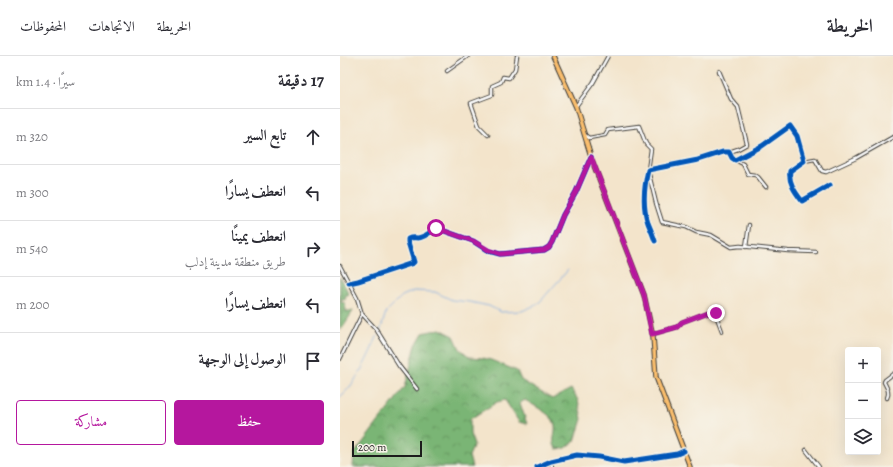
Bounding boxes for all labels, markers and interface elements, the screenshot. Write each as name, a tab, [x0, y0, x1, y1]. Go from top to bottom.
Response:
text: الخريطة	[827, 13, 873, 39]
text: المحفوظات	[20, 17, 66, 36]
text: الاتجاهات	[88, 17, 135, 36]
text: الخريطة	[157, 17, 191, 36]
text: 17 دقيقة	[278, 69, 324, 92]
text: سيرًا · 1.4 km	[16, 73, 75, 90]
text: تابع السير	[244, 125, 286, 145]
icon: ahead	[302, 126, 324, 148]
text: 320 m	[16, 128, 48, 145]
text: انعطف يسارًا	[225, 181, 286, 201]
icon: left	[302, 182, 324, 204]
text: 300 m	[16, 184, 49, 201]
route start	[427, 219, 445, 237]
text: انعطف يمينًا	[231, 226, 286, 246]
icon: right	[302, 238, 324, 260]
text: 540 m	[16, 240, 48, 257]
text: طريق منطقة مدينة إدلب	[185, 253, 286, 270]
text: انعطف يسارًا	[225, 293, 286, 313]
icon: left	[302, 294, 324, 316]
text: 200 m	[16, 296, 49, 313]
route end	[707, 304, 725, 322]
map controls	[845, 347, 881, 455]
button: +	[845, 347, 881, 383]
text: الوصول إلى الوجهة	[199, 349, 286, 369]
icon: arrive	[302, 350, 324, 372]
button: −	[845, 383, 881, 419]
button: مشاركة	[16, 400, 166, 445]
button: حفظ	[174, 400, 324, 445]
button: layers	[845, 419, 881, 455]
scale bar	[352, 439, 422, 458]
text: 200 m	[358, 440, 386, 455]

